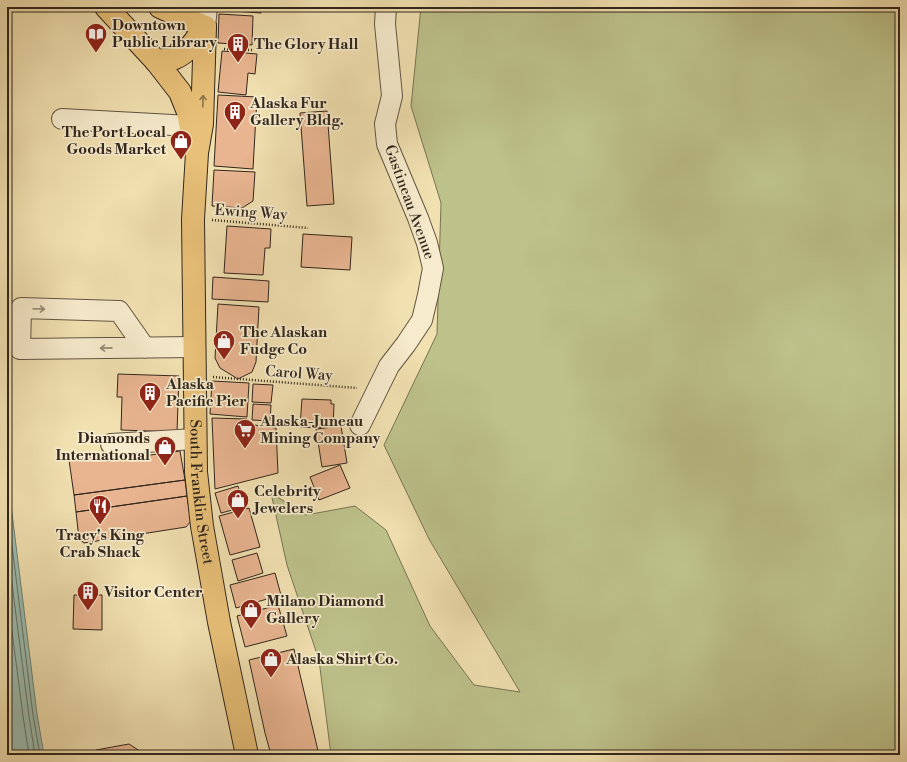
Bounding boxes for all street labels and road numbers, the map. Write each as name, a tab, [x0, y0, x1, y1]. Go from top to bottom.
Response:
street label: Gastineau Avenue	[380, 142, 439, 262]
street label: Ewing Way	[214, 200, 289, 225]
street label: Carol Way	[265, 362, 334, 385]
street label: South Franklin Street	[185, 419, 218, 567]

